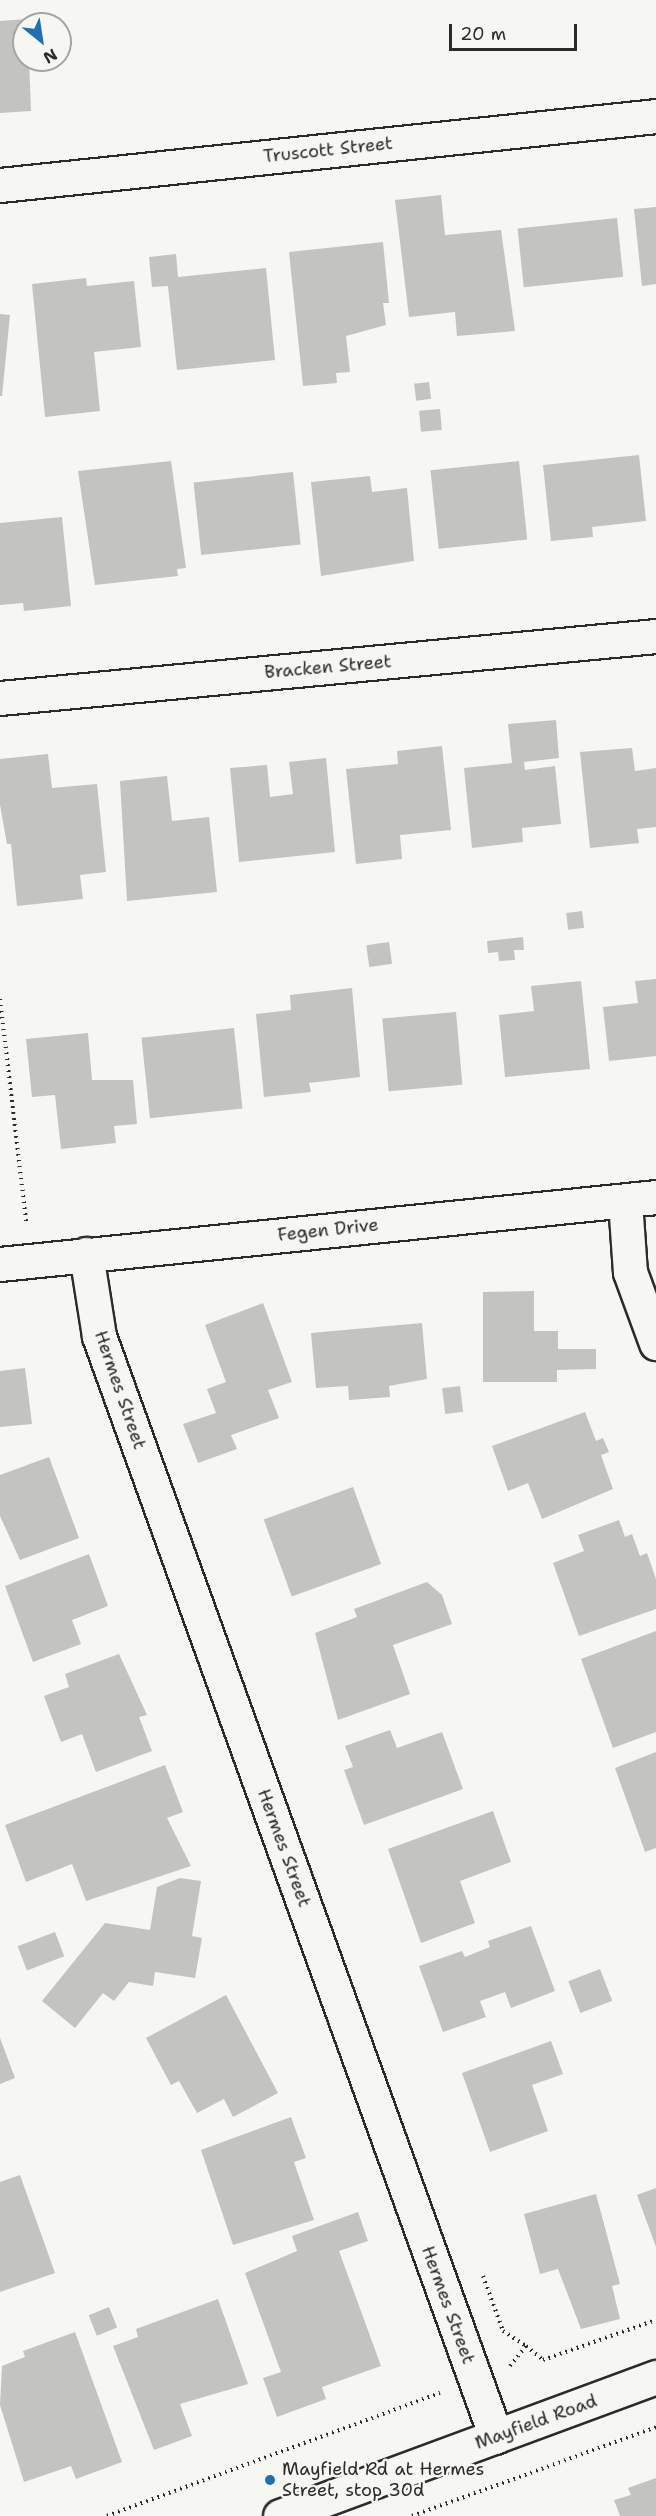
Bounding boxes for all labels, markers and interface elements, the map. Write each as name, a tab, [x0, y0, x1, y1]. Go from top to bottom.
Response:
north arrow	[12, 12, 72, 72]
scale bar	[452, 12, 580, 50]
text: 20 m	[460, 22, 506, 46]
text: N	[40, 44, 61, 69]
street label: Truscott Street	[262, 132, 394, 168]
street label: Bracken Street	[264, 651, 392, 683]
street label: Fegen Drive	[276, 1214, 380, 1246]
street label: Hermes Street	[90, 1328, 150, 1452]
street label: Hermes Street	[253, 1786, 315, 1910]
street label: Hermes Street	[417, 2243, 479, 2367]
street label: Mayfield Road	[472, 2390, 600, 2454]
place label: Mayfield Rd at Hermes Street, stop 30d	[282, 2459, 484, 2502]
marker: Mayfield Rd at Hermes Street, stop 30d	[263, 2473, 277, 2487]

